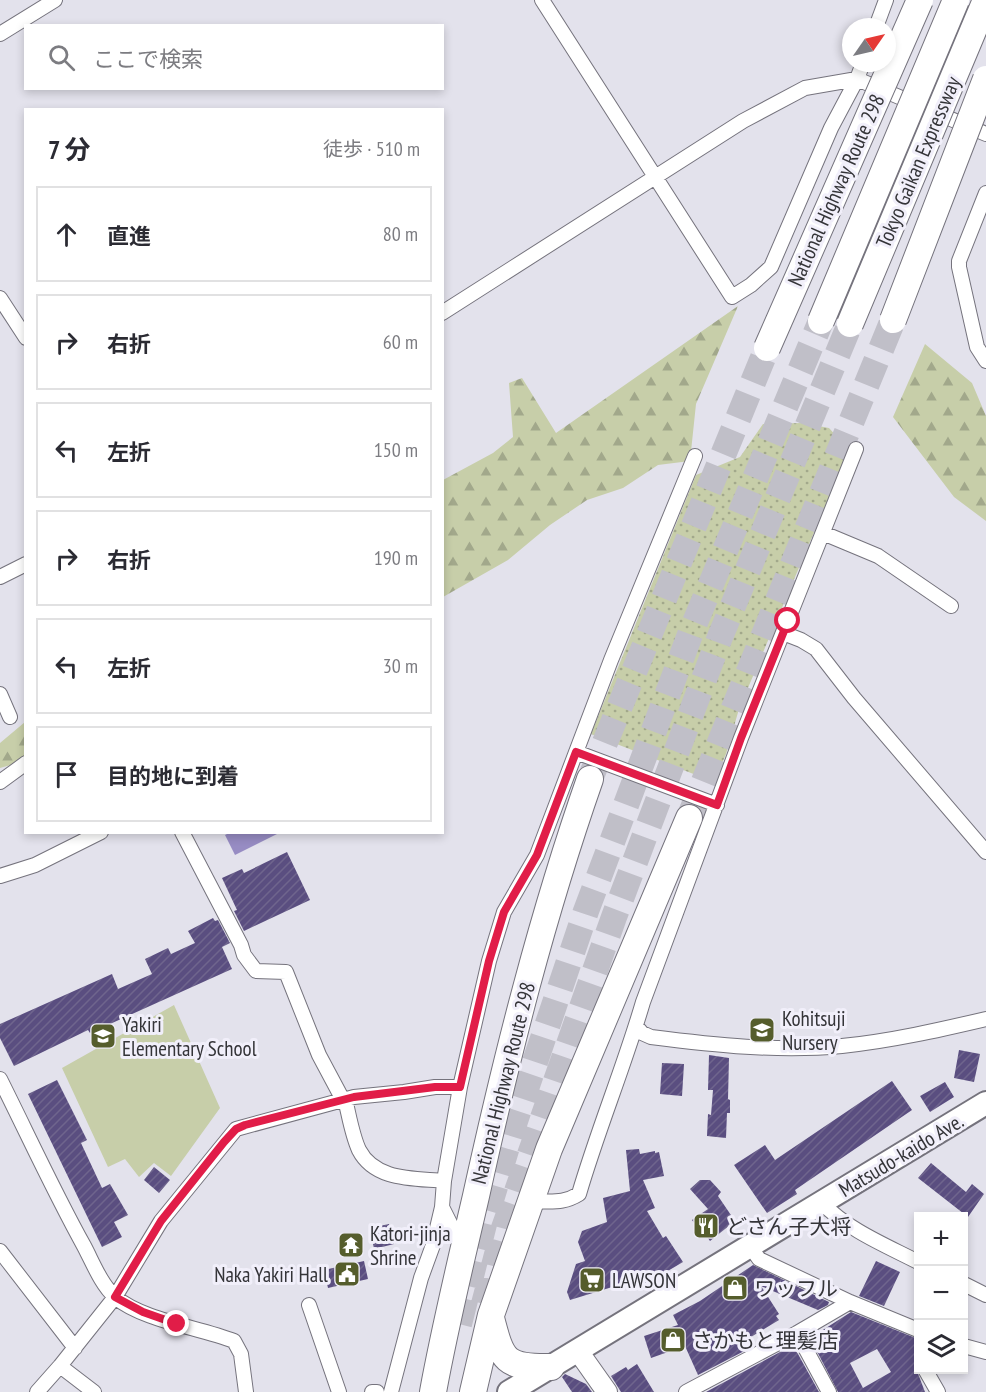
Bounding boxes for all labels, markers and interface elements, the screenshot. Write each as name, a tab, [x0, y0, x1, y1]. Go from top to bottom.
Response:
north arrow	[842, 18, 896, 72]
search box	[24, 24, 444, 90]
icon: search	[45, 41, 78, 74]
text: ここで検索	[93, 45, 203, 73]
street label: Tokyo Gaikan Expressway	[870, 72, 966, 252]
street label: National Highway Route 298	[782, 90, 890, 290]
text: 7 分	[48, 133, 91, 166]
text: 徒歩 · 510 m	[323, 136, 420, 162]
icon: ahead	[50, 218, 83, 251]
text: 80 m	[383, 221, 418, 247]
text: 直進	[107, 222, 151, 250]
icon: right	[50, 326, 83, 359]
text: 60 m	[383, 329, 418, 355]
text: 右折	[107, 330, 151, 358]
icon: left	[50, 434, 83, 467]
text: 150 m	[374, 437, 418, 463]
text: 左折	[107, 438, 151, 466]
icon: right	[50, 542, 83, 575]
text: 190 m	[374, 545, 418, 571]
text: 右折	[107, 546, 151, 574]
route start	[774, 607, 800, 633]
icon: left	[50, 650, 83, 683]
text: 30 m	[383, 653, 418, 679]
text: 左折	[107, 654, 151, 682]
icon: arrive	[50, 758, 83, 791]
text: 目的地に到着	[107, 762, 239, 790]
street label: National Highway Route 298	[465, 979, 541, 1187]
place label: Kohitsuji Nursery	[782, 1005, 845, 1056]
place label: Yakiri Elementary School	[122, 1011, 257, 1062]
school or university icon: Kohitsuji Nursery	[747, 1015, 777, 1045]
school or university icon: Yakiri Elementary School	[88, 1021, 118, 1051]
street label: Matsudo-kaido Ave.	[834, 1107, 968, 1203]
restaurant icon: どさん子大将	[691, 1211, 721, 1241]
map controls	[914, 1212, 968, 1374]
button: +	[914, 1212, 968, 1266]
place label: どさん子大将	[726, 1213, 851, 1240]
place label: Katori-jinja Shrine	[370, 1220, 451, 1271]
temple icon: Katori-jinja Shrine	[336, 1230, 366, 1260]
public building icon: Naka Yakiri Hall	[332, 1259, 362, 1289]
place label: Naka Yakiri Hall	[214, 1261, 328, 1288]
supermarket icon: LAWSON	[577, 1265, 607, 1295]
button: −	[914, 1266, 968, 1320]
place label: LAWSON	[612, 1267, 676, 1294]
shop icon: ワッフル	[720, 1273, 750, 1303]
place label: ワッフル	[754, 1275, 838, 1302]
route end	[163, 1310, 189, 1336]
button: layers	[914, 1320, 968, 1374]
shop icon: さかもと理髪店	[658, 1325, 688, 1355]
place label: さかもと理髪店	[692, 1327, 839, 1354]

